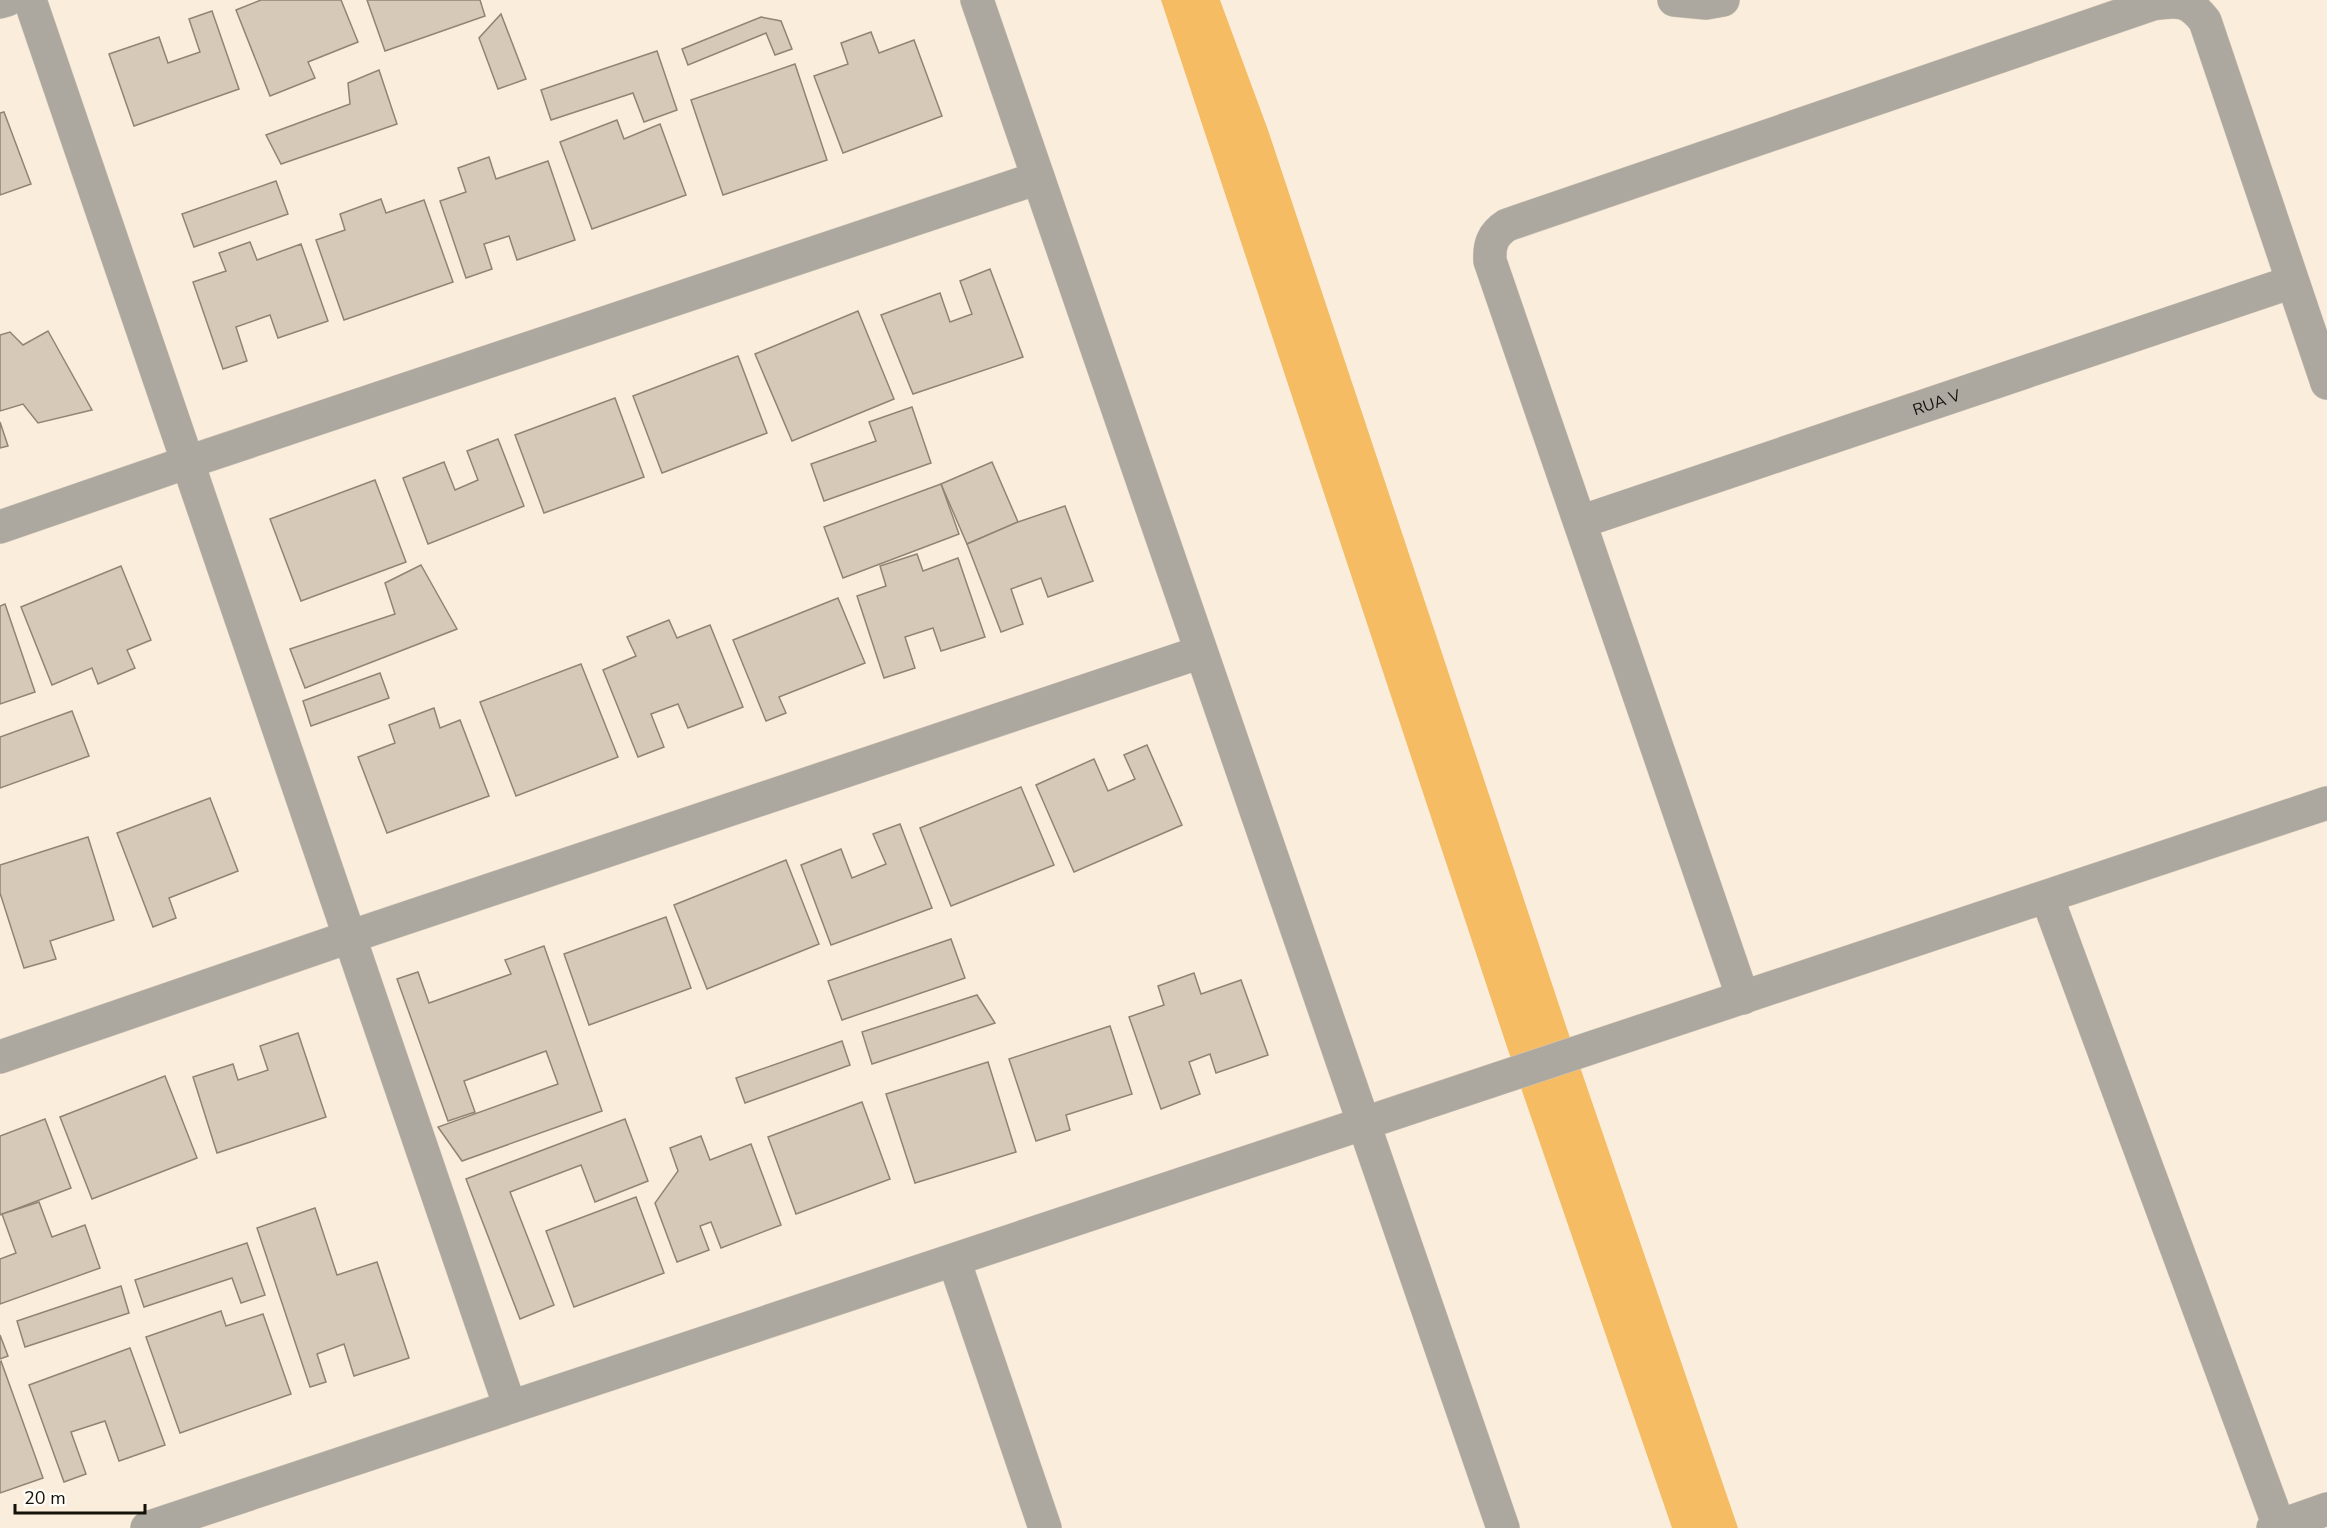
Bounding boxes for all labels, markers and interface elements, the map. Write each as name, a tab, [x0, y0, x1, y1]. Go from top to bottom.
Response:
street label: RUA V	[1910, 384, 1964, 421]
scale bar	[15, 1477, 146, 1515]
text: 20 m	[24, 1486, 66, 1510]

